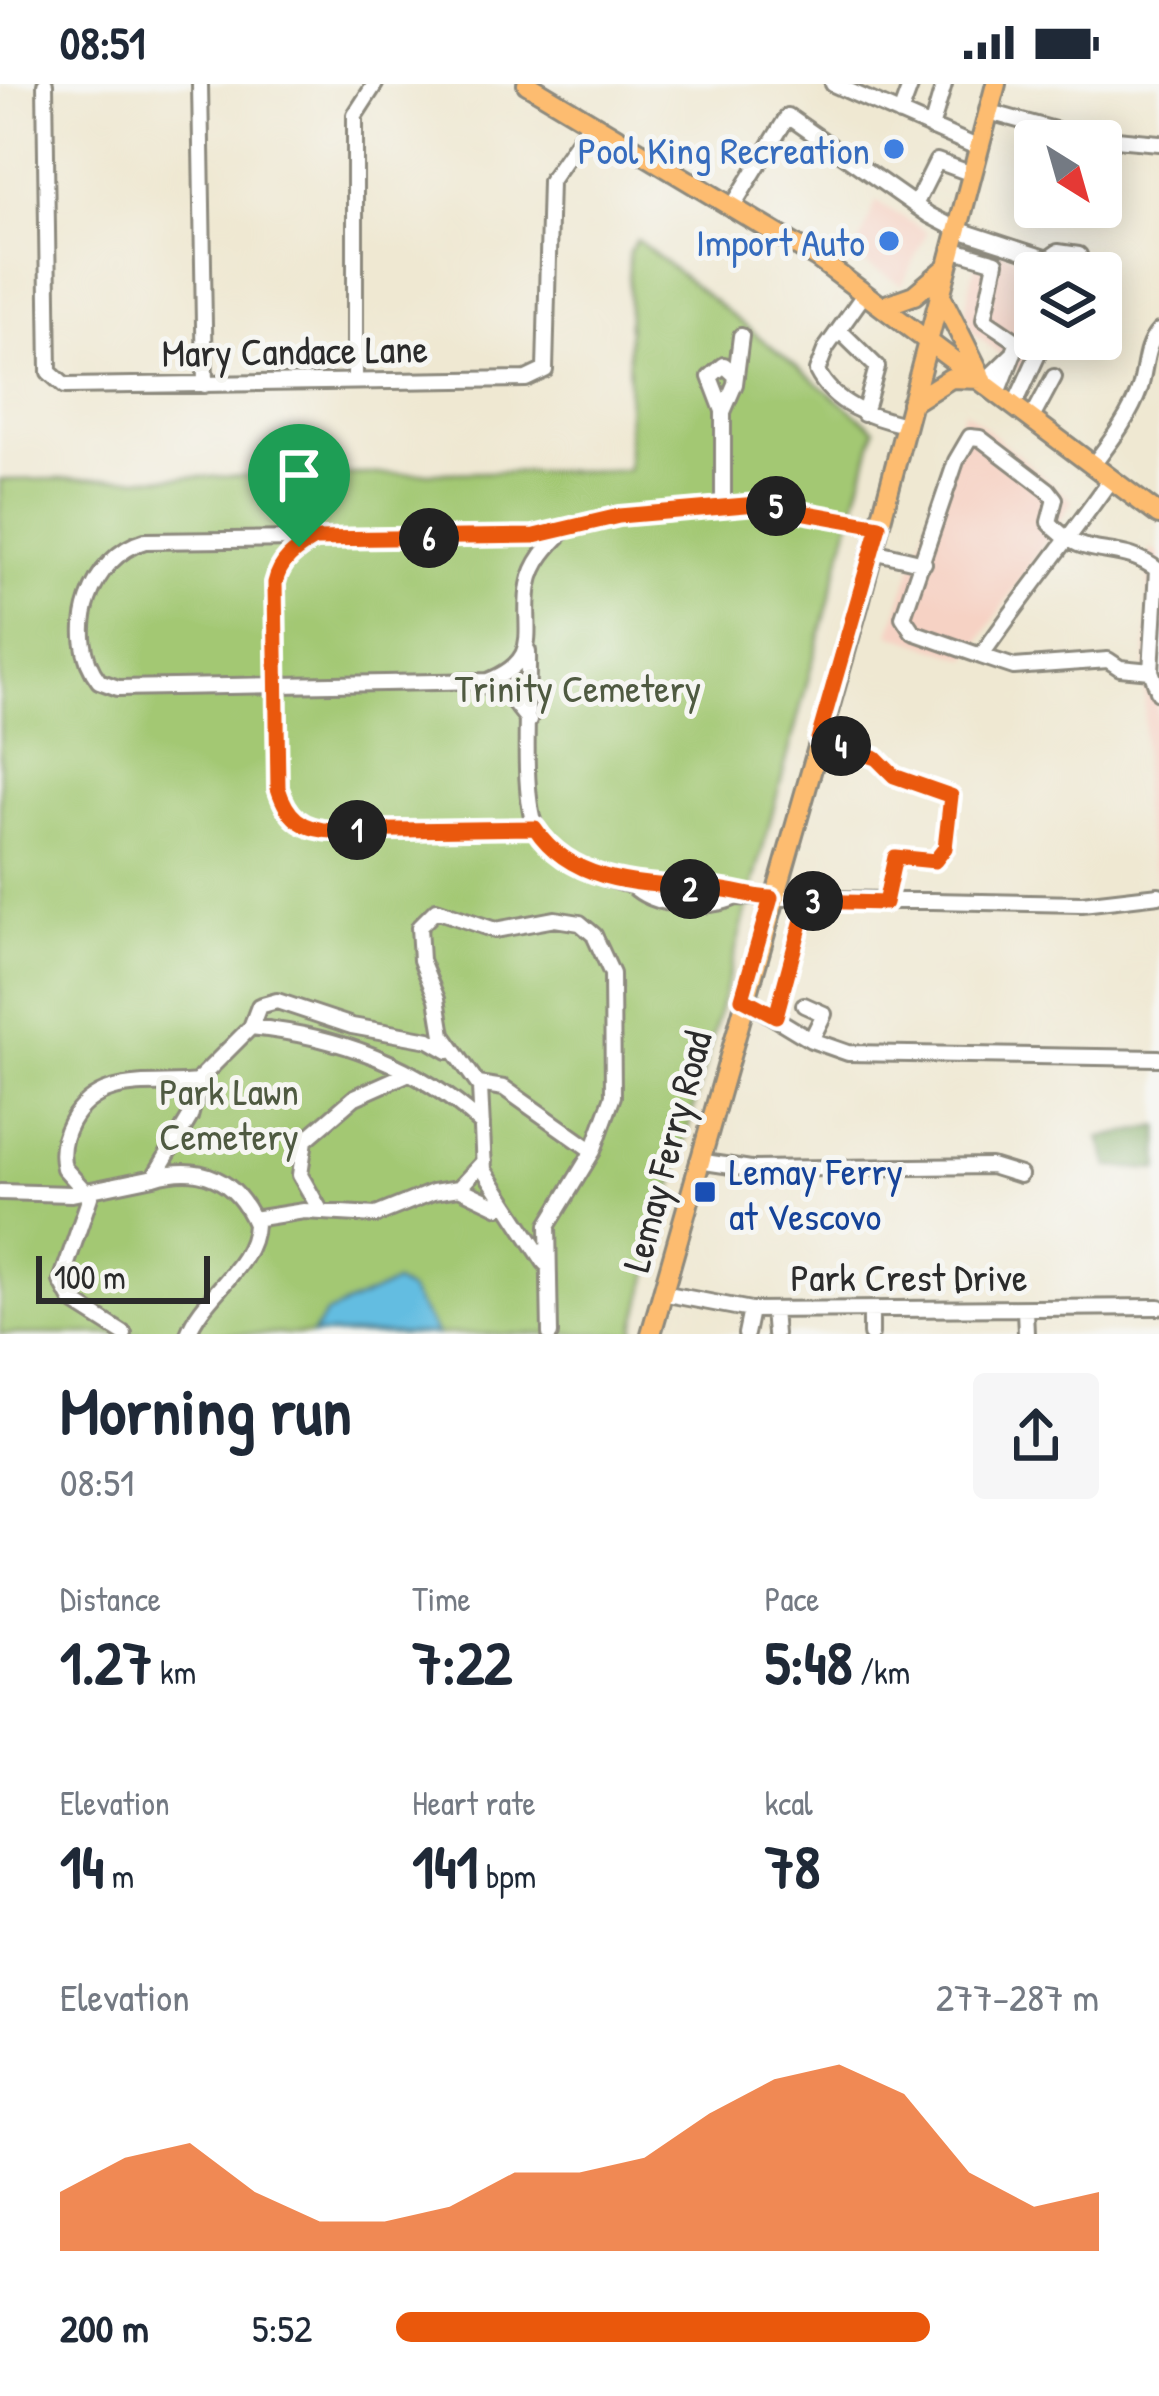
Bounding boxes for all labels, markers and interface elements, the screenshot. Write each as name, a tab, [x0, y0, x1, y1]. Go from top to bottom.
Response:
text: 08:51	[60, 12, 145, 73]
north arrow	[1014, 120, 1122, 228]
map controls	[1014, 120, 1122, 360]
place label: Pool King Recreation	[578, 123, 870, 176]
marker: Pool King Recreation	[881, 136, 907, 162]
place label: Import Auto	[696, 215, 865, 268]
marker: Import Auto	[876, 228, 902, 254]
button: layers	[1014, 252, 1122, 360]
street label: Mary Candace Lane	[161, 321, 429, 379]
pin	[248, 424, 350, 547]
icon: arrive	[266, 442, 332, 508]
pin: 5	[746, 476, 806, 536]
text: 5	[769, 484, 783, 528]
pin: 6	[399, 508, 459, 568]
text: 6	[422, 516, 436, 560]
park label: Trinity Cemetery	[455, 661, 701, 714]
pin: 4	[811, 716, 871, 776]
text: 4	[835, 724, 847, 768]
pin: 1	[327, 800, 387, 860]
text: 1	[351, 808, 363, 852]
pin: 2	[660, 859, 720, 919]
text: 2	[682, 867, 698, 911]
pin: 3	[783, 871, 843, 931]
text: 3	[806, 879, 820, 923]
street label: Lemay Ferry Road	[608, 1025, 724, 1277]
park label: Park Lawn Cemetery	[159, 1064, 299, 1162]
place label: Lemay Ferry at Vescovo	[729, 1144, 903, 1242]
marker: Lemay Ferry at Vescovo	[692, 1179, 718, 1205]
scale bar	[36, 1250, 210, 1303]
street label: Park Crest Drive	[791, 1250, 1027, 1303]
text: 100 m	[54, 1255, 126, 1299]
text: Morning run	[60, 1365, 352, 1455]
button: share	[973, 1373, 1099, 1499]
text: 08:51	[60, 1455, 134, 1508]
text: Distance	[60, 1577, 161, 1621]
text: Time	[412, 1577, 471, 1621]
text: Pace	[765, 1577, 819, 1621]
text: 1.27	[60, 1621, 152, 1703]
text: 7:22	[412, 1621, 512, 1703]
text: 5:48	[765, 1621, 852, 1703]
text: km	[152, 1650, 196, 1694]
text: /km	[852, 1650, 910, 1694]
text: Elevation	[60, 1781, 170, 1825]
text: Heart rate	[412, 1781, 536, 1825]
text: kcal	[765, 1781, 813, 1825]
text: 14	[60, 1825, 104, 1907]
text: 141	[412, 1825, 478, 1907]
text: 78	[765, 1825, 820, 1907]
text: m	[104, 1854, 134, 1898]
text: bpm	[478, 1854, 536, 1898]
text: Elevation	[60, 1970, 190, 2023]
text: 277–287 m	[936, 1970, 1099, 2023]
text: 200 m	[60, 2301, 149, 2354]
text: 5:52	[252, 2301, 312, 2354]

